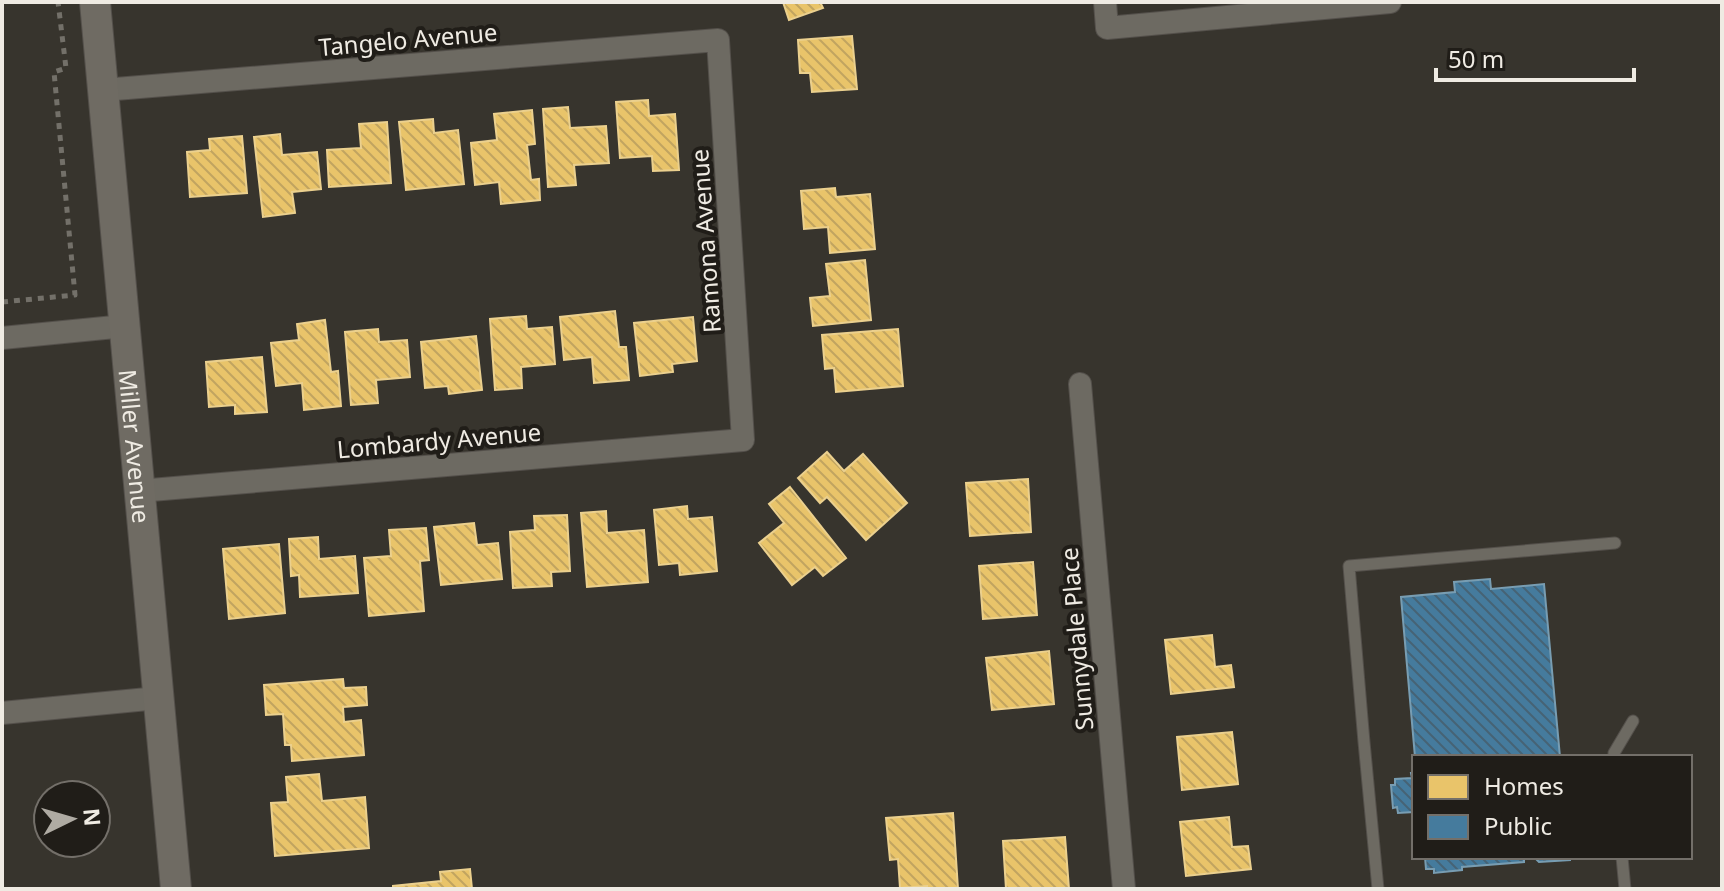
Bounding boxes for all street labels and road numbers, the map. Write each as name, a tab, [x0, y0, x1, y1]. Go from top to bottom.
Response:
street label: Tangelo Avenue	[317, 15, 499, 63]
street label: Ramona Avenue	[682, 148, 728, 334]
street label: Miller Avenue	[112, 368, 159, 525]
street label: Lombardy Avenue	[336, 415, 542, 465]
street label: Sunnydale Place	[1052, 546, 1100, 732]

